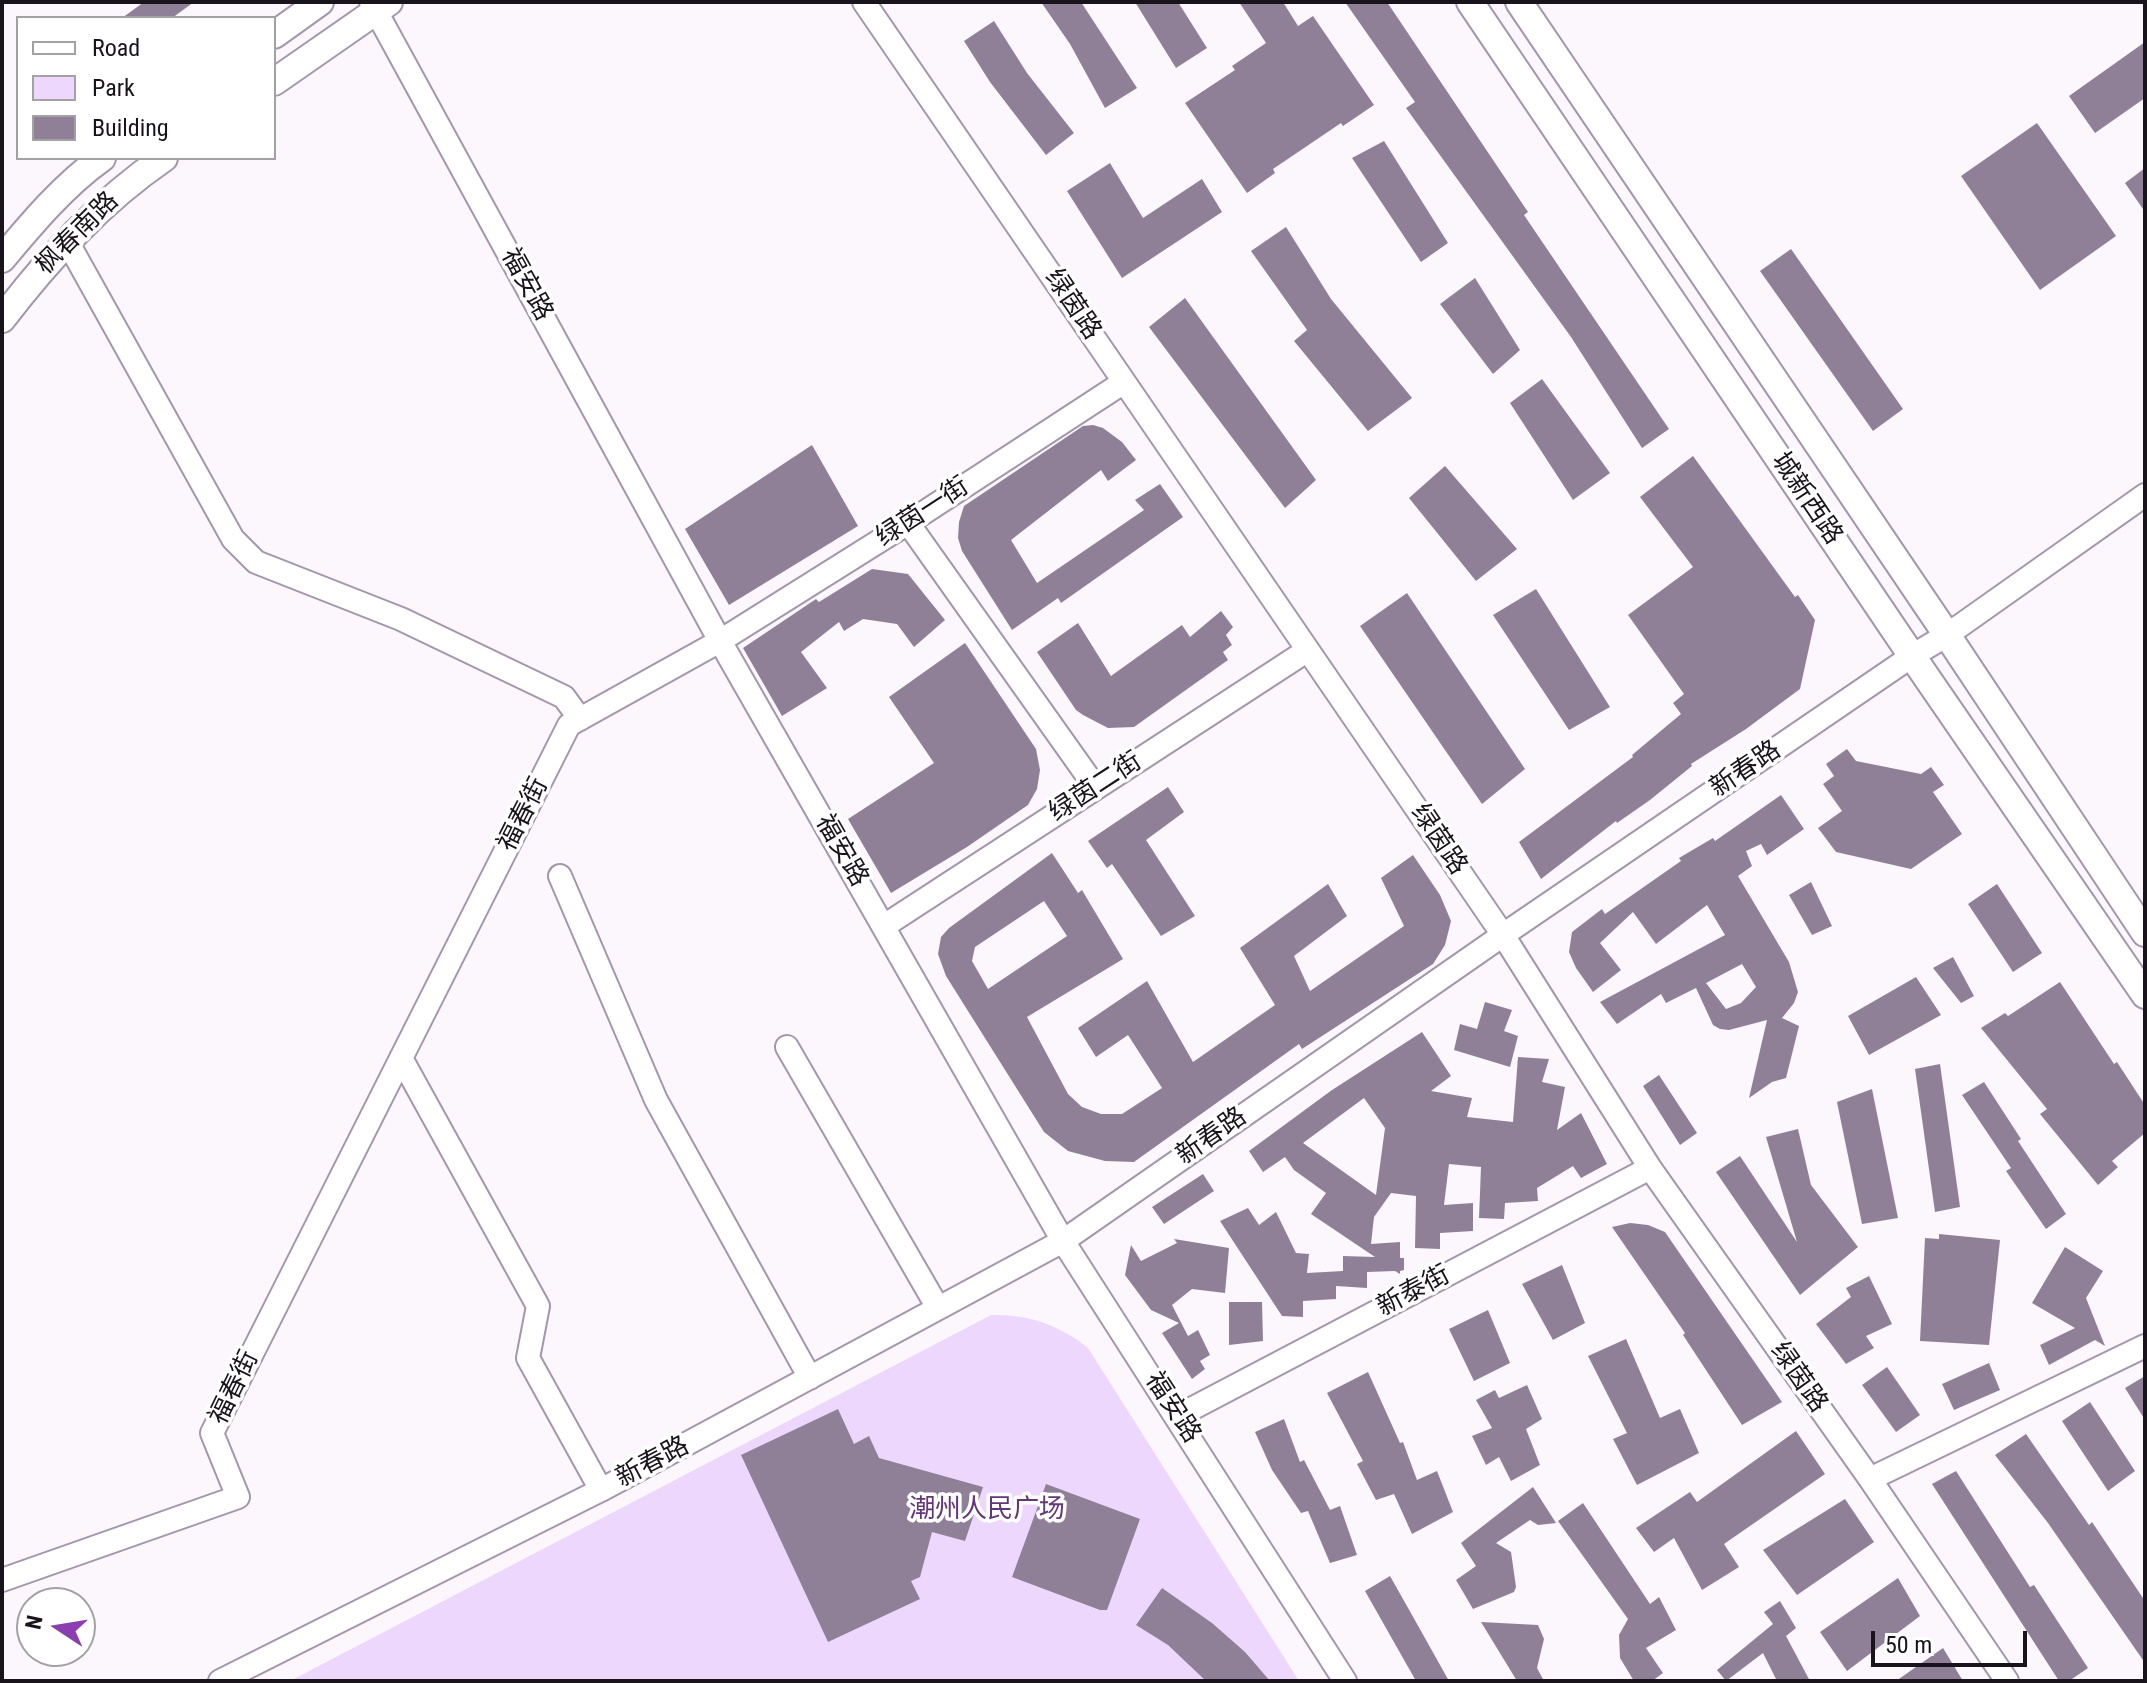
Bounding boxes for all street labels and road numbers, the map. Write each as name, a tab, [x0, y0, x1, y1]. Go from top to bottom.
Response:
street label: 枫春南路	[30, 186, 126, 282]
street label: 福安路	[493, 243, 559, 327]
street label: 绿茵路	[1037, 264, 1107, 346]
street label: 城新西路	[1764, 447, 1848, 551]
street label: 绿茵一街	[871, 472, 975, 554]
street label: 新春路	[1705, 735, 1787, 805]
street label: 绿茵二街	[1044, 747, 1148, 829]
street label: 福春街	[492, 773, 556, 857]
street label: 绿茵路	[1403, 799, 1473, 881]
street label: 福安路	[808, 809, 874, 893]
street label: 新春路	[1171, 1102, 1253, 1172]
street label: 新泰街	[1372, 1260, 1456, 1324]
street label: 绿茵路	[1763, 1337, 1833, 1419]
street label: 福春街	[204, 1346, 266, 1430]
street label: 福安路	[1138, 1367, 1206, 1449]
street label: 新春路	[611, 1431, 695, 1495]

